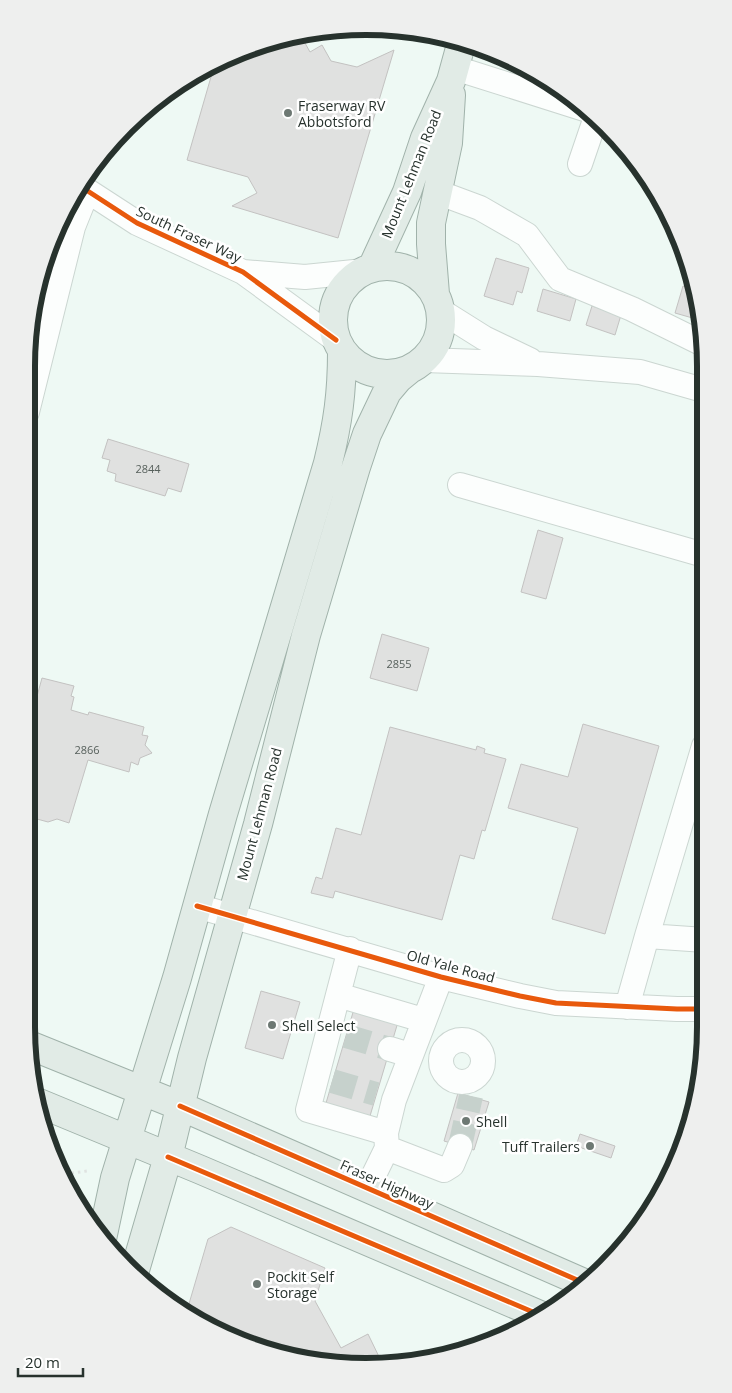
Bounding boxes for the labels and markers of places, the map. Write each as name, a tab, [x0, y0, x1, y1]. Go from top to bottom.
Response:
place label: Fraserway RV Abbotsford	[298, 96, 386, 131]
marker: Fraserway RV Abbotsford	[282, 107, 294, 119]
place label: Shell Select	[282, 1016, 355, 1035]
marker: Shell Select	[266, 1019, 278, 1031]
place label: Shell	[476, 1112, 507, 1131]
marker: Shell	[460, 1115, 472, 1127]
place label: Tuff Trailers	[502, 1137, 580, 1156]
marker: Tuff Trailers	[584, 1140, 596, 1152]
place label: Pockit Self Storage	[267, 1267, 335, 1302]
marker: Pockit Self Storage	[251, 1278, 263, 1290]

